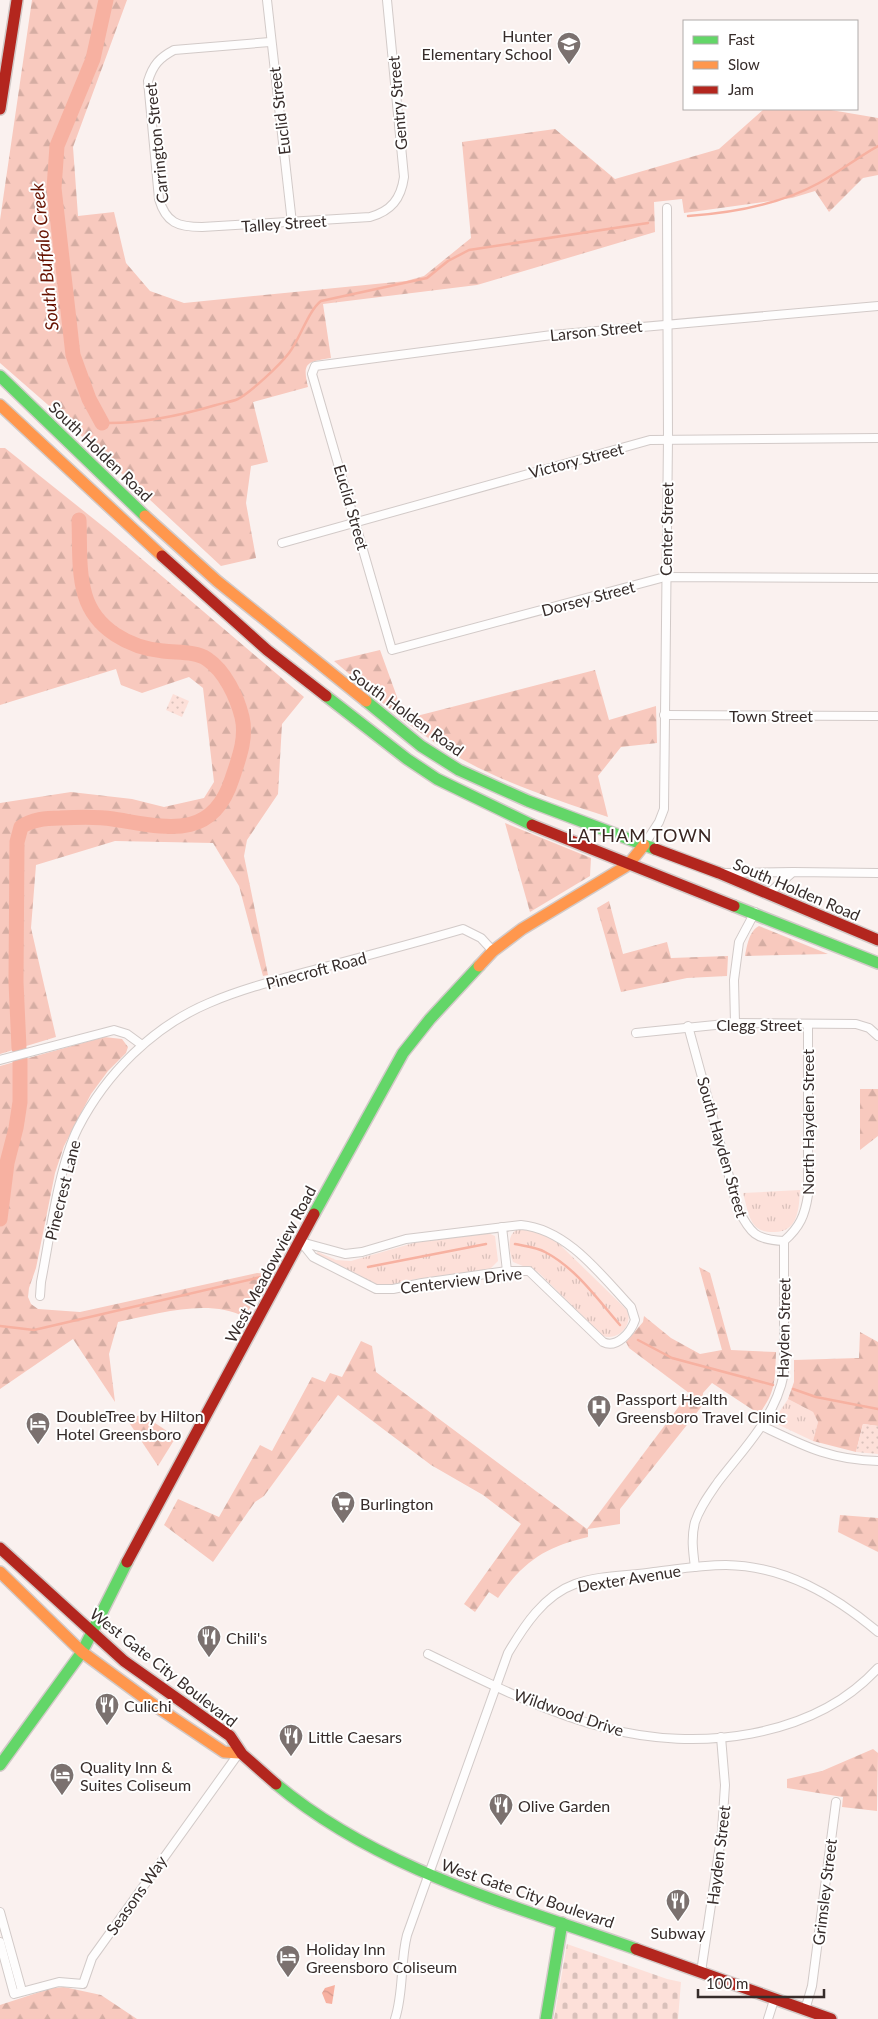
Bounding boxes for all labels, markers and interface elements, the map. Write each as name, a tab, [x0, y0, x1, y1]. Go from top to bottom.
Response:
legend	[683, 20, 858, 110]
place label: Hunter Elementary School	[422, 26, 552, 63]
text: Fast	[728, 30, 755, 48]
school or university icon: Hunter Elementary School	[556, 31, 582, 65]
street label: Gentry Street	[383, 55, 411, 151]
text: Slow	[728, 55, 760, 73]
street label: Euclid Street	[264, 66, 294, 156]
text: Jam	[728, 80, 754, 98]
street label: Carrington Street	[140, 81, 172, 204]
water label: South Buffalo Creek	[25, 182, 63, 332]
street label: Talley Street	[241, 211, 328, 235]
street label: Larson Street	[549, 316, 644, 344]
street label: South Holden Road	[45, 397, 157, 505]
street label: Victory Street	[527, 438, 626, 482]
street label: Euclid Street	[331, 462, 373, 552]
street label: Center Street	[656, 482, 676, 576]
street label: Dorsey Street	[539, 576, 637, 620]
street label: South Holden Road	[346, 664, 468, 760]
street label: Town Street	[729, 706, 813, 725]
district label: LATHAM TOWN	[567, 824, 713, 846]
street label: South Holden Road	[731, 854, 863, 924]
street label: Pinecroft Road	[264, 947, 368, 993]
street label: Clegg Street	[716, 1015, 802, 1034]
street label: North Hayden Street	[798, 1049, 817, 1195]
street label: South Hayden Street	[694, 1074, 752, 1220]
street label: Pinecrest Lane	[40, 1138, 84, 1242]
street label: West Meadowview Road	[221, 1182, 319, 1346]
street label: Centerview Drive	[399, 1263, 523, 1297]
street label: Hayden Street	[773, 1277, 793, 1378]
place label: Passport Health Greensboro Travel Clinic	[616, 1389, 787, 1426]
hospital icon: Passport Health Greensboro Travel Clinic	[586, 1394, 612, 1428]
place label: DoubleTree by Hilton Hotel Greensboro	[56, 1406, 204, 1443]
hotel icon: DoubleTree by Hilton Hotel Greensboro	[25, 1411, 51, 1445]
supermarket icon: Burlington	[330, 1490, 356, 1524]
place label: Burlington	[360, 1494, 433, 1513]
street label: Dexter Avenue	[576, 1560, 682, 1596]
street label: West Gate City Boulevard	[87, 1604, 241, 1730]
restaurant icon: Chili's	[196, 1624, 222, 1658]
place label: Chili's	[226, 1628, 267, 1647]
street label: Wildwood Drive	[512, 1684, 626, 1740]
restaurant icon: Culichi	[94, 1692, 120, 1726]
place label: Culichi	[124, 1696, 172, 1715]
restaurant icon: Little Caesars	[278, 1723, 304, 1757]
place label: Little Caesars	[308, 1727, 402, 1746]
place label: Quality Inn & Suites Coliseum	[80, 1757, 191, 1794]
hotel icon: Quality Inn & Suites Coliseum	[49, 1762, 75, 1796]
restaurant icon: Olive Garden	[488, 1792, 514, 1826]
place label: Olive Garden	[518, 1796, 610, 1815]
street label: Hayden Street	[702, 1804, 734, 1906]
street label: Grimsley Street	[808, 1837, 840, 1946]
street label: Seasons Way	[102, 1851, 171, 1938]
street label: West Gate City Boulevard	[439, 1854, 617, 1932]
restaurant icon: Subway	[665, 1888, 691, 1922]
place label: Subway	[651, 1923, 706, 1942]
place label: Holiday Inn Greensboro Coliseum	[306, 1939, 457, 1976]
hotel icon: Holiday Inn Greensboro Coliseum	[275, 1944, 301, 1978]
scale bar	[698, 1966, 824, 1998]
text: 100 m	[706, 1974, 748, 1992]

